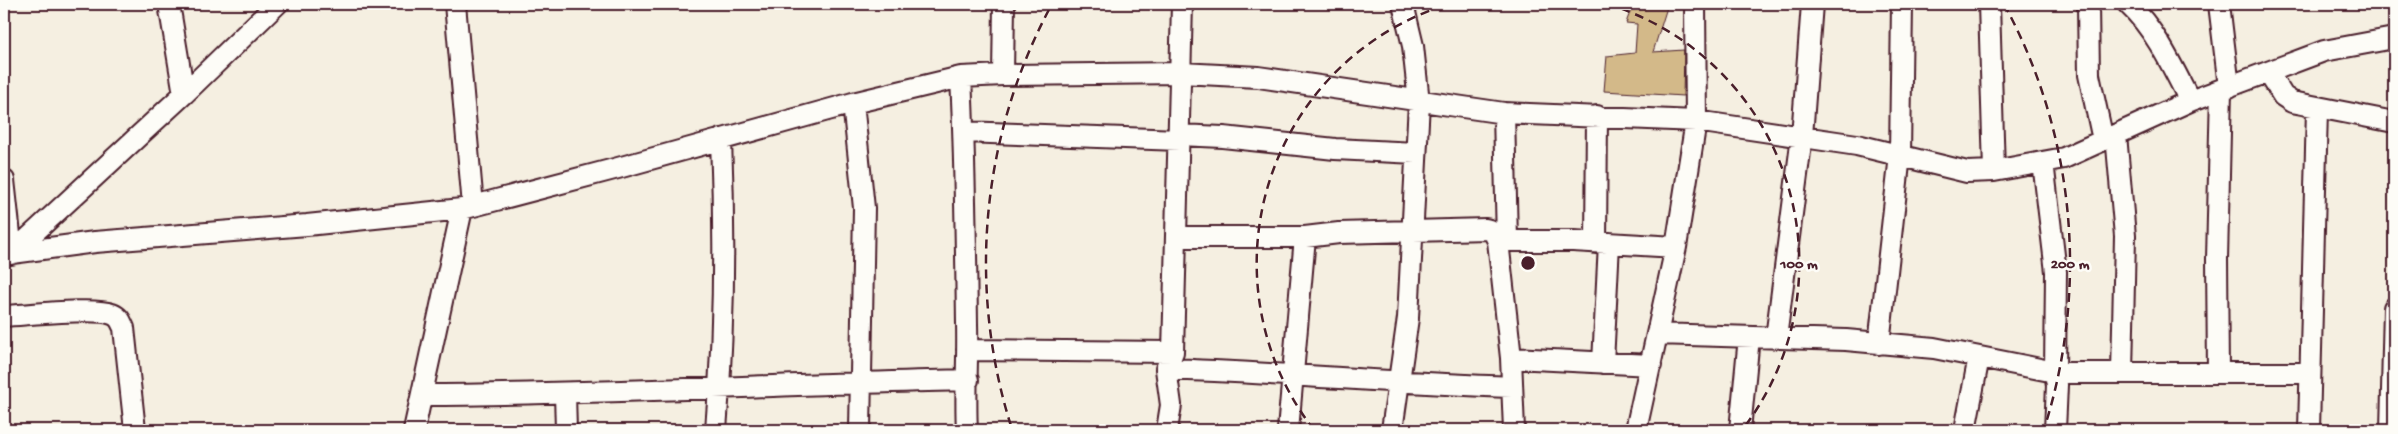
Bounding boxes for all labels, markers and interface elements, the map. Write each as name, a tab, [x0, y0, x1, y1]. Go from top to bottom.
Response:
centre of rings	[1519, 254, 1537, 272]
text: 100 m	[1779, 256, 1818, 274]
text: 200 m	[2051, 256, 2090, 274]

